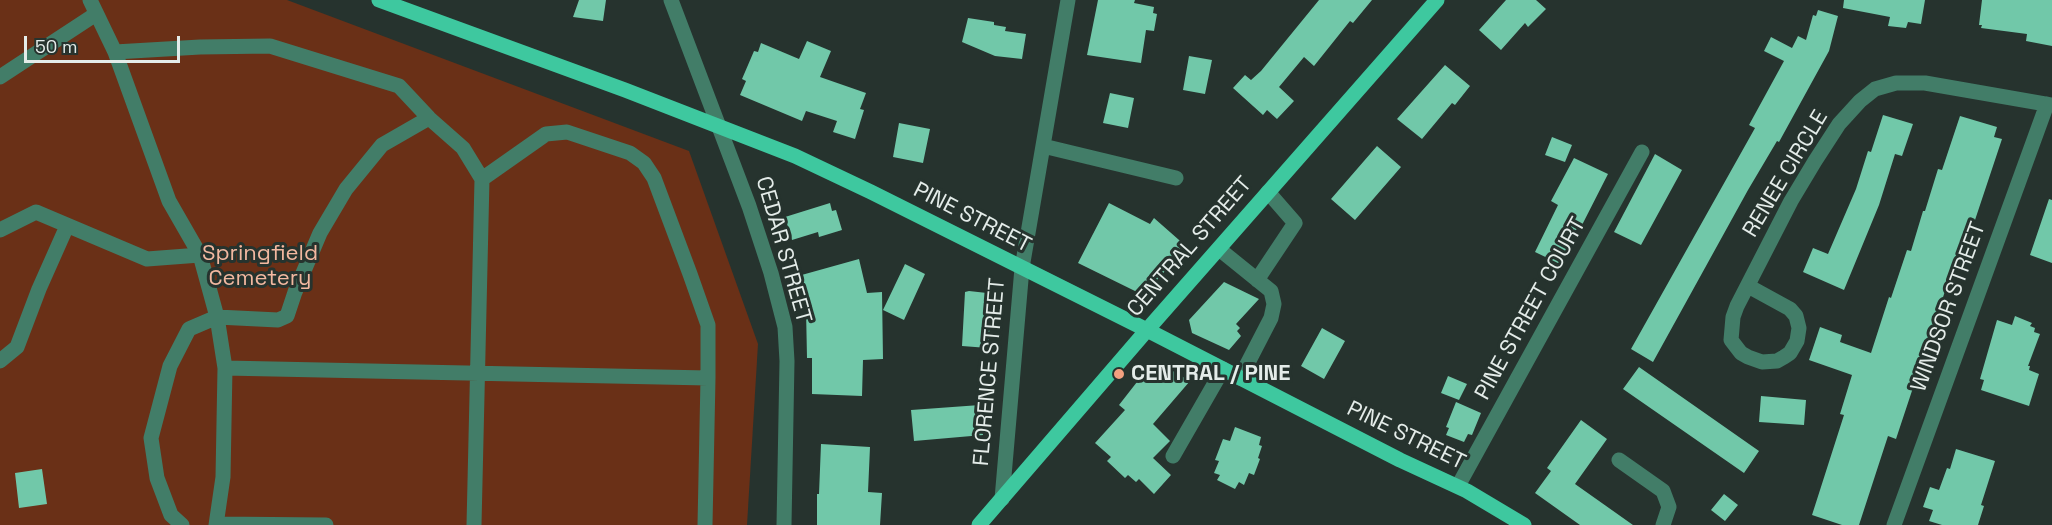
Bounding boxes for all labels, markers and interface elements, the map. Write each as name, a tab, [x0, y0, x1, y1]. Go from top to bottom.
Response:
scale bar	[27, 24, 183, 62]
text: 50 m	[35, 35, 77, 58]
street label: RENEE CIRCLE	[1738, 106, 1834, 242]
street label: CENTRAL STREET	[1122, 172, 1258, 322]
street label: CEDAR STREET	[749, 173, 817, 327]
street label: PINE STREET	[909, 177, 1035, 259]
street label: PINE STREET COURT	[1470, 213, 1592, 405]
street label: WINDSOR STREET	[1906, 218, 1992, 396]
park label: Springfield Cemetery	[202, 241, 318, 292]
street label: FLORENCE STREET	[969, 277, 1011, 467]
place label: CENTRAL / PINE	[1131, 361, 1291, 387]
marker: CENTRAL / PINE	[1112, 367, 1126, 381]
street label: PINE STREET	[1342, 396, 1470, 476]

